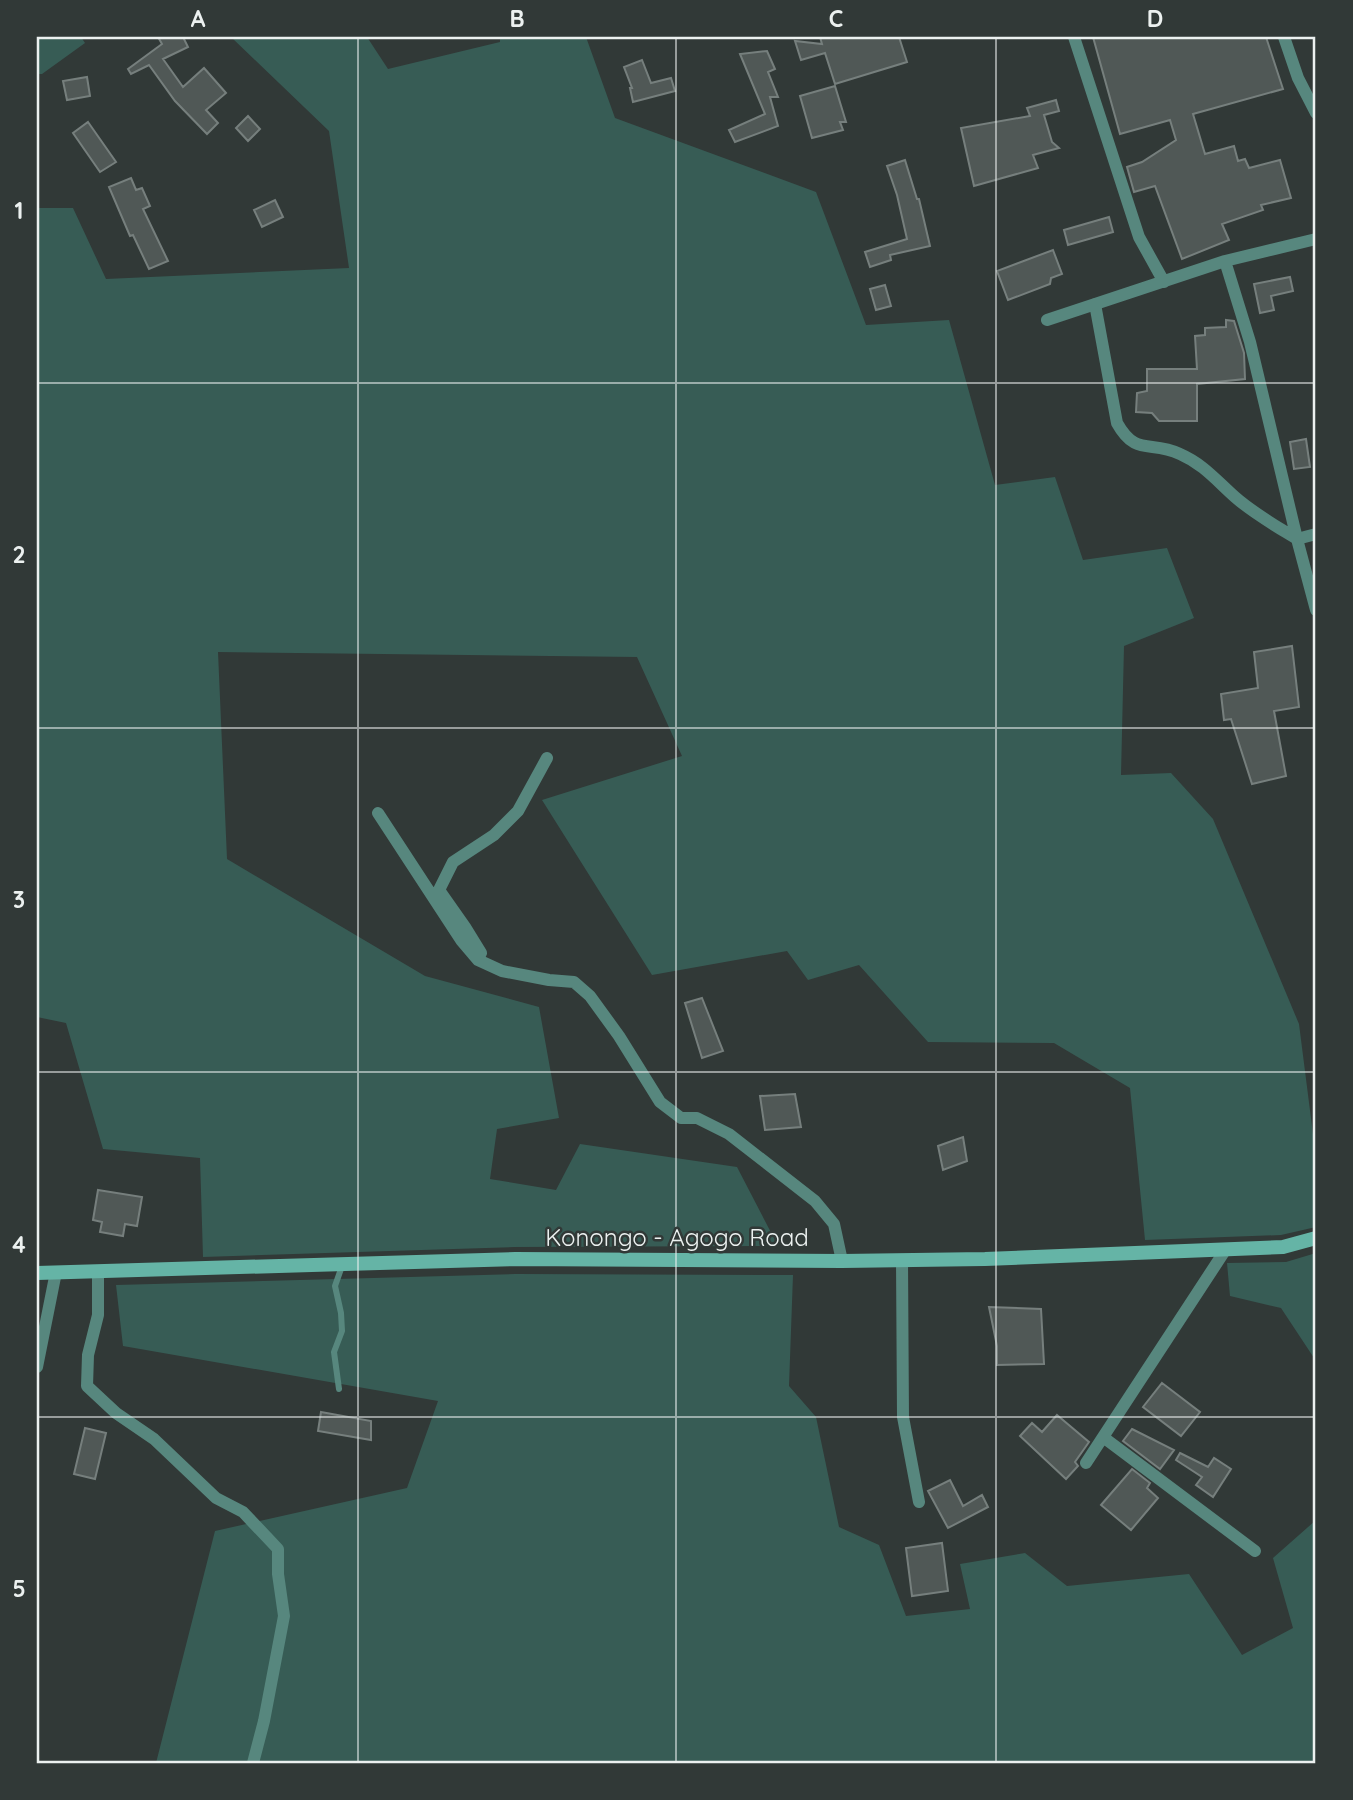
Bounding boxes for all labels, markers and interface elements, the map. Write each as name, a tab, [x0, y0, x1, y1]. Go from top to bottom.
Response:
text: A	[191, 4, 206, 33]
text: B	[509, 4, 525, 33]
text: C	[829, 4, 843, 33]
text: D	[1147, 4, 1163, 33]
text: 1	[15, 196, 23, 225]
text: 2	[12, 540, 26, 569]
text: 3	[13, 885, 25, 914]
street label: Konongo - Agogo Road	[545, 1222, 809, 1252]
text: 4	[12, 1230, 26, 1259]
text: 5	[12, 1574, 26, 1603]

